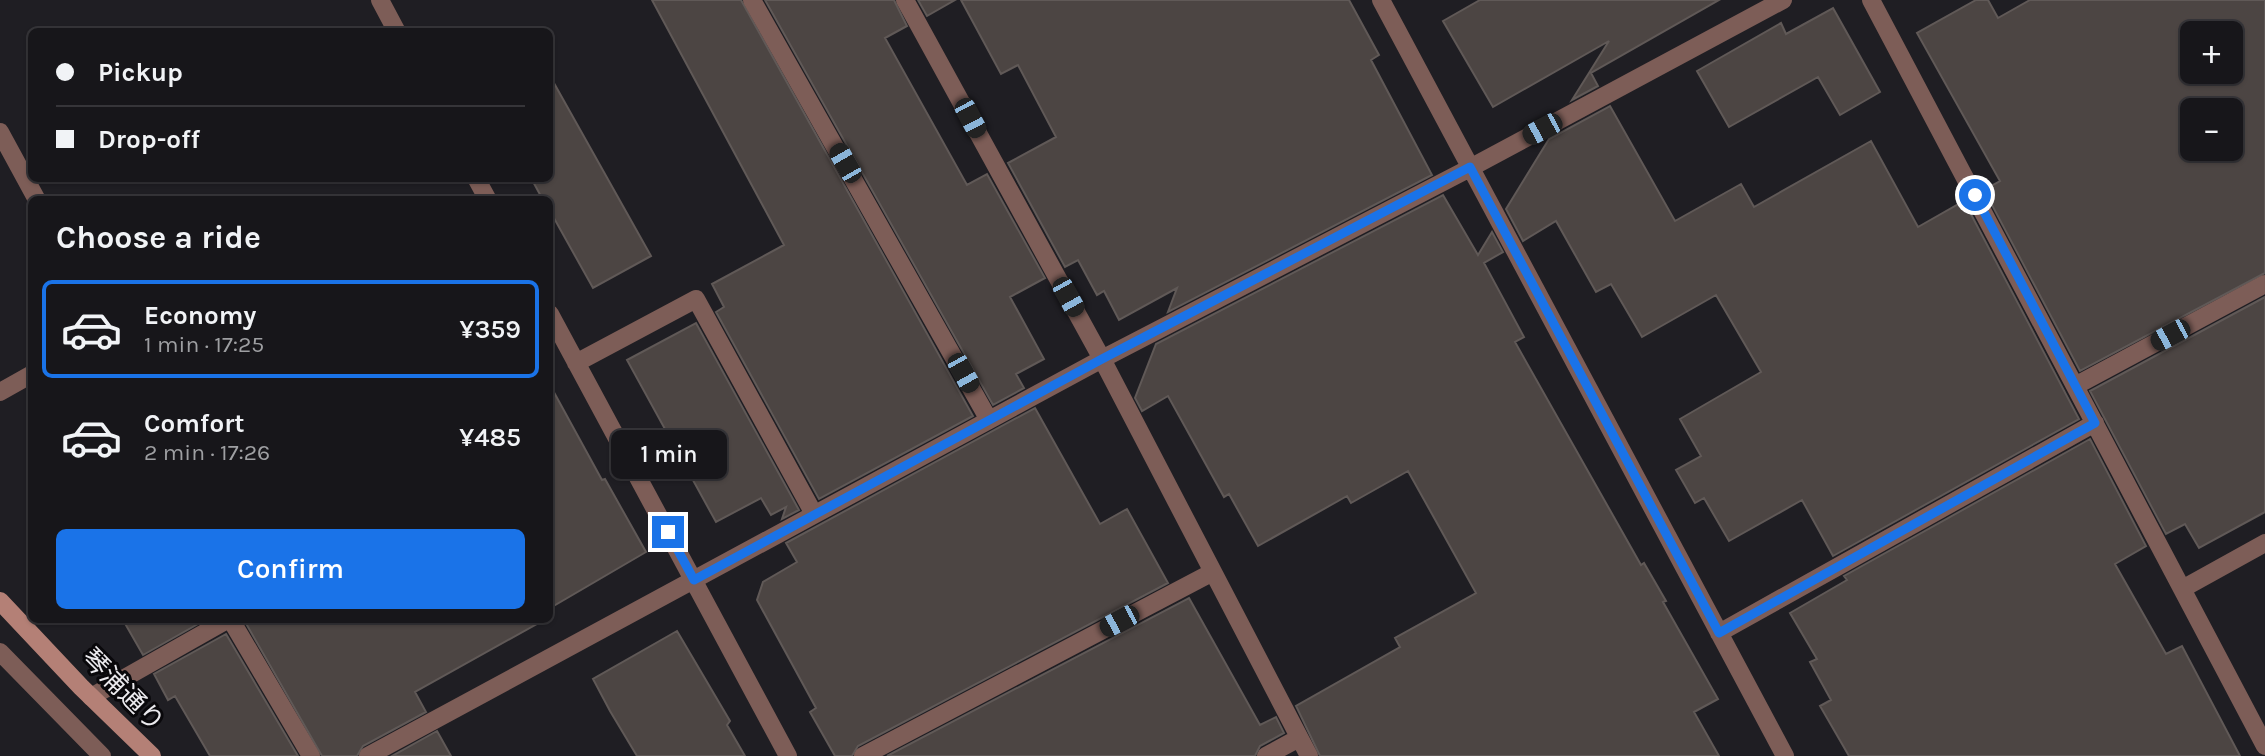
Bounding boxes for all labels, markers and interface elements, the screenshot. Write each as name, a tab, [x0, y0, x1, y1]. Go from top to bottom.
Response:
map controls	[2180, 21, 2243, 161]
button: +	[2180, 21, 2243, 84]
text: Pickup	[98, 57, 183, 88]
car	[951, 95, 990, 141]
button: −	[2180, 98, 2243, 161]
car	[1519, 110, 1566, 148]
text: Drop-off	[98, 124, 200, 155]
car	[826, 140, 865, 186]
route start	[1959, 179, 1991, 211]
text: Choose a ride	[56, 219, 261, 256]
car	[1049, 274, 1088, 320]
icon: car	[60, 298, 123, 361]
text: Economy	[144, 300, 256, 331]
text: ¥359	[459, 314, 521, 345]
car	[2147, 316, 2194, 354]
text: 1 min · 17:25	[144, 331, 264, 358]
car	[944, 350, 983, 396]
icon: car	[60, 406, 123, 469]
text: Comfort	[144, 408, 245, 439]
text: ¥485	[459, 422, 521, 453]
callout: 1 min	[610, 430, 726, 480]
text: 2 min · 17:26	[144, 439, 270, 466]
text: 1 min	[640, 441, 698, 468]
route end	[652, 516, 684, 548]
button: Confirm	[56, 529, 525, 609]
car	[1096, 602, 1143, 640]
street label: 琴浦通り	[75, 642, 171, 738]

